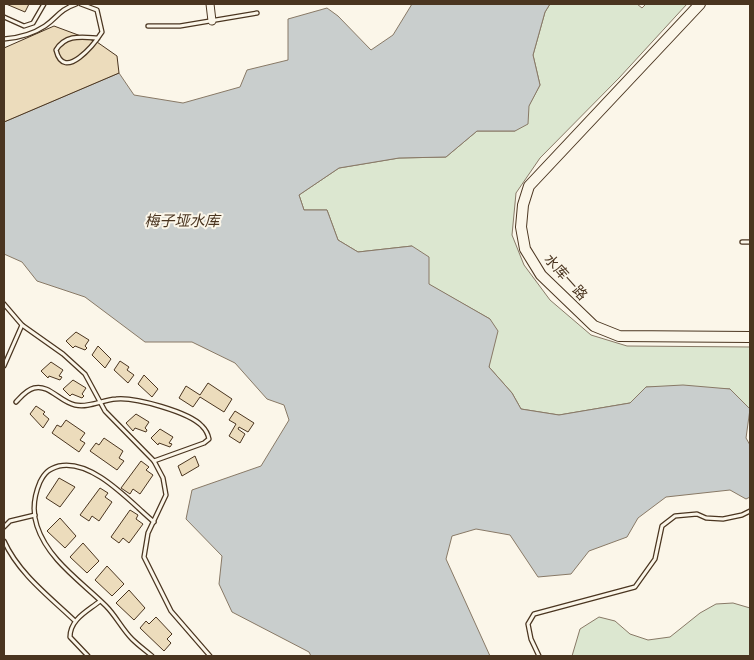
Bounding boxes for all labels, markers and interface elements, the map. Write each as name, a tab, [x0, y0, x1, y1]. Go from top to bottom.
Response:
water label: 梅子垭水库	[144, 212, 222, 229]
street label: 水库一路	[541, 251, 591, 303]

